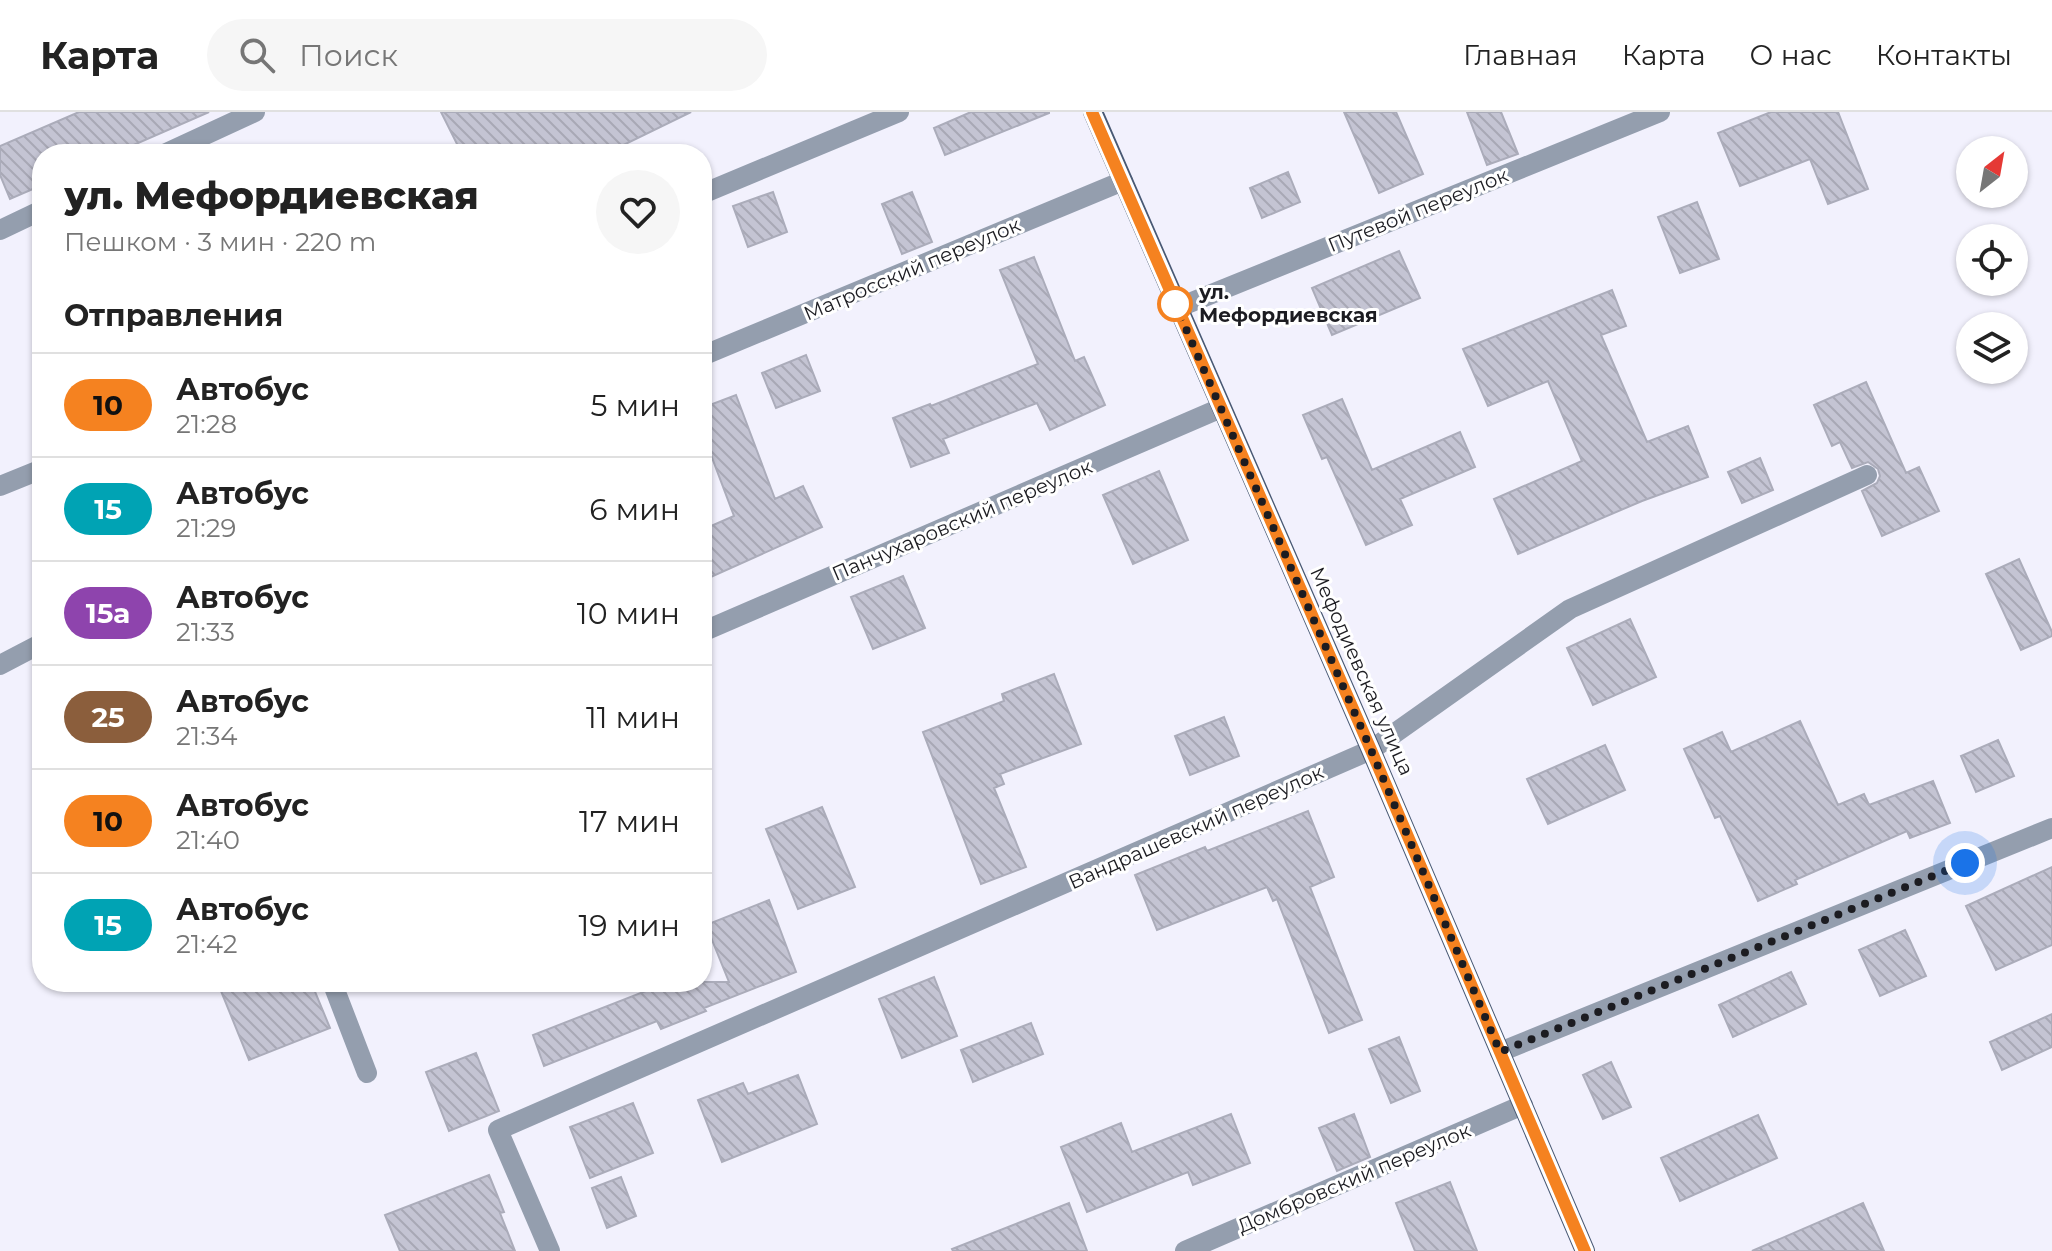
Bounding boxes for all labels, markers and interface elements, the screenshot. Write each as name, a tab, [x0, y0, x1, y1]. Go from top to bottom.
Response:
search box	[207, 19, 767, 91]
text: Карта	[40, 32, 159, 79]
icon: search	[235, 33, 279, 77]
text: Поиск	[299, 37, 398, 74]
text: Главная	[1463, 38, 1578, 72]
text: Карта	[1622, 38, 1706, 72]
text: О нас	[1750, 38, 1832, 72]
text: Контакты	[1876, 38, 2012, 72]
north arrow	[1956, 136, 2028, 208]
map controls	[1956, 136, 2028, 384]
street label: Путевой переулок	[1324, 163, 1512, 257]
button: heart	[596, 170, 680, 254]
text: ул. Мефордиевская	[64, 172, 479, 219]
street label: Матросский переулок	[800, 212, 1024, 326]
button: locate	[1956, 224, 2028, 296]
text: Пешком · 3 мин · 220 m	[64, 226, 376, 258]
place label: ул. Мефордиевская	[1198, 280, 1378, 327]
marker: ул. Мефордиевская	[1158, 287, 1192, 321]
text: Отправления	[64, 297, 283, 334]
button: layers	[1956, 312, 2028, 384]
text: Автобус	[176, 371, 309, 408]
text: 5 мин	[591, 387, 680, 424]
text: 10	[93, 388, 123, 422]
text: 21:28	[176, 408, 237, 440]
street label: Панчухаровский переулок	[828, 454, 1096, 586]
text: Автобус	[176, 475, 309, 512]
text: 6 мин	[589, 491, 680, 528]
text: 15	[94, 492, 122, 526]
text: 21:29	[176, 512, 236, 544]
street label: Мефодиевская улица	[1305, 563, 1419, 779]
text: Автобус	[176, 579, 309, 616]
text: 10 мин	[577, 595, 680, 632]
text: 15а	[86, 596, 130, 630]
text: 21:33	[176, 616, 235, 648]
text: Автобус	[176, 683, 309, 720]
text: 11 мин	[586, 699, 680, 736]
text: 25	[91, 700, 125, 734]
text: 21:34	[176, 720, 238, 752]
street label: Вандрашевский переулок	[1065, 760, 1328, 894]
text: Автобус	[176, 787, 309, 824]
text: 17 мин	[579, 803, 680, 840]
text: 10	[93, 804, 123, 838]
text: 21:40	[176, 824, 240, 856]
your location	[1945, 843, 1985, 883]
text: Автобус	[176, 891, 309, 928]
text: 19 мин	[578, 907, 680, 944]
text: 15	[94, 908, 122, 942]
text: 21:42	[176, 928, 238, 960]
street label: Домбровский переулок	[1234, 1118, 1475, 1238]

